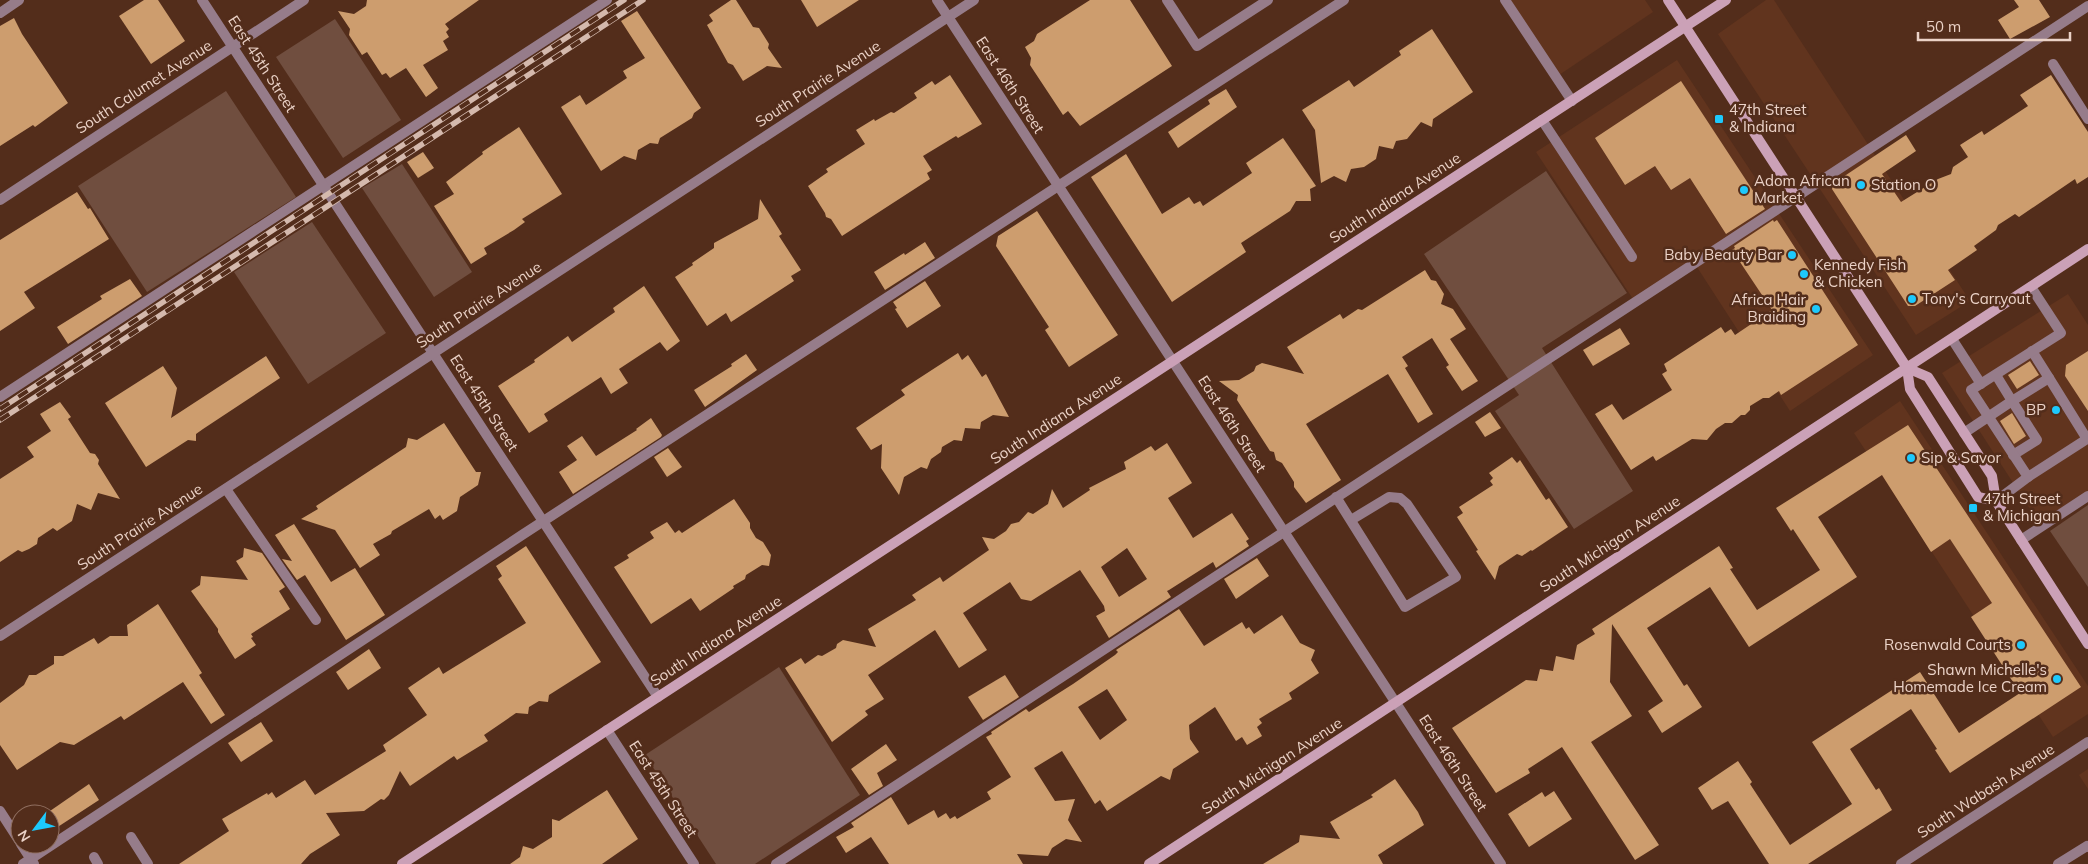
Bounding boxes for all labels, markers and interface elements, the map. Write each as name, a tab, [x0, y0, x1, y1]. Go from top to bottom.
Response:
scale bar	[1918, 10, 2070, 42]
street label: East 45th Street	[224, 12, 301, 116]
text: 50 m	[1926, 17, 1961, 36]
street label: East 46th Street	[972, 33, 1049, 137]
street label: South Calumet Avenue	[72, 35, 215, 138]
street label: South Prairie Avenue	[752, 36, 884, 131]
place label: 47th Street & Indiana	[1729, 100, 1806, 136]
marker: 47th Street & Indiana	[1713, 113, 1725, 125]
street label: South Indiana Avenue	[1326, 148, 1464, 247]
place label: Adom African Market	[1754, 171, 1850, 207]
place label: Station O	[1871, 175, 1936, 194]
marker: Station O	[1855, 179, 1867, 191]
marker: Adom African Market	[1738, 184, 1750, 196]
place label: Baby Beauty Bar	[1664, 245, 1783, 264]
marker: Baby Beauty Bar	[1786, 249, 1798, 261]
place label: Kennedy Fish & Chicken	[1814, 255, 1906, 291]
street label: South Prairie Avenue	[413, 257, 545, 352]
marker: Kennedy Fish & Chicken	[1798, 268, 1810, 280]
place label: Tony's Carryout	[1922, 289, 2031, 308]
place label: Africa Hair Braiding	[1731, 290, 1807, 326]
marker: Tony's Carryout	[1906, 293, 1918, 305]
marker: Africa Hair Braiding	[1810, 303, 1822, 315]
street label: East 45th Street	[446, 351, 523, 455]
street label: South Indiana Avenue	[987, 369, 1125, 468]
street label: East 46th Street	[1194, 372, 1271, 476]
place label: BP	[2026, 400, 2046, 419]
marker: BP	[2050, 404, 2062, 416]
place label: Sip & Savor	[1921, 448, 2002, 467]
marker: Sip & Savor	[1905, 452, 1917, 464]
street label: South Prairie Avenue	[74, 479, 206, 574]
place label: 47th Street & Michigan	[1983, 489, 2060, 525]
street label: South Michigan Avenue	[1536, 491, 1684, 596]
marker: 47th Street & Michigan	[1967, 502, 1979, 514]
street label: South Indiana Avenue	[647, 591, 785, 690]
place label: Rosenwald Courts	[1884, 635, 2011, 654]
marker: Rosenwald Courts	[2015, 639, 2027, 651]
place label: Shawn Michelle's Homemade Ice Cream	[1893, 660, 2047, 696]
marker: Shawn Michelle's Homemade Ice Cream	[2051, 673, 2063, 685]
street label: East 46th Street	[1415, 711, 1492, 815]
street label: South Michigan Avenue	[1198, 713, 1346, 818]
street label: East 45th Street	[625, 737, 702, 841]
street label: South Wabash Avenue	[1914, 739, 2058, 842]
north arrow	[10, 804, 60, 854]
text: N	[14, 827, 34, 845]

